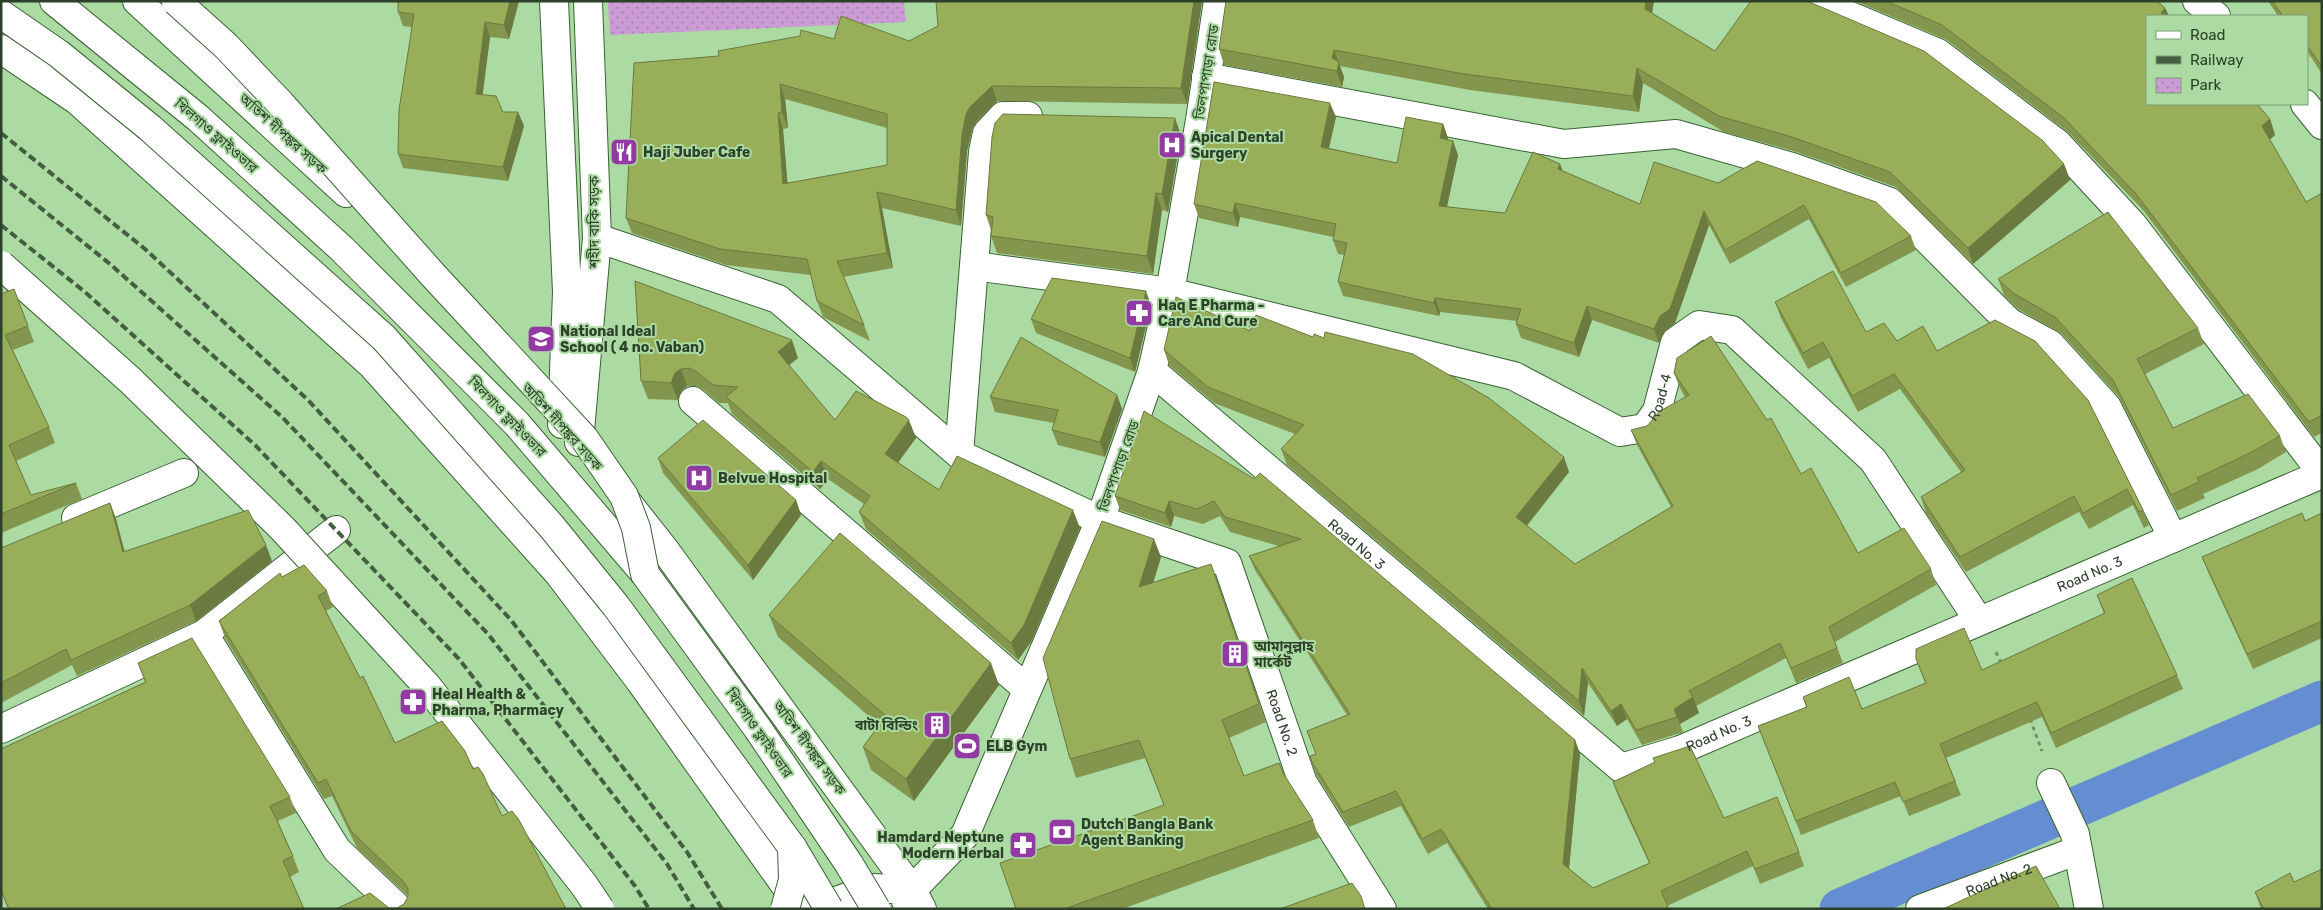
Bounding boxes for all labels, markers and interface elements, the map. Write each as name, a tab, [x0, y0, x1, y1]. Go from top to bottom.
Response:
legend	[2146, 15, 2308, 105]
street label: তিলপাপাড়া রোড	[1191, 22, 1223, 122]
text: Road	[2190, 26, 2226, 44]
text: Railway	[2190, 51, 2244, 69]
text: Park	[2190, 76, 2221, 94]
street label: অতিশ দীপঙ্কর সড়ক	[235, 90, 331, 178]
street label: খিলগাও ফ্লাইওভার	[170, 94, 262, 177]
place label: Apical Dental Surgery	[1191, 129, 1283, 162]
hospital icon: Apical Dental Surgery	[1157, 130, 1187, 160]
restaurant icon: Haji Juber Cafe	[609, 137, 639, 167]
place label: Haji Juber Cafe	[643, 144, 750, 161]
street label: শহীদ বাকি সড়ক	[586, 175, 603, 269]
place label: Haq E Pharma - Care And Cure	[1158, 297, 1264, 330]
pharmacy icon: Haq E Pharma - Care And Cure	[1124, 298, 1154, 328]
place label: National Ideal School ( 4 no. Vaban)	[560, 323, 704, 356]
school or university icon: National Ideal School ( 4 no. Vaban)	[526, 324, 556, 354]
street label: Road-4	[1644, 371, 1675, 424]
street label: খিলগাও ফ্লাইওভার	[464, 373, 550, 461]
street label: অতিশ দীপঙ্কর সড়ক	[518, 379, 606, 475]
street label: তিলপাপাড়া রোড	[1094, 417, 1144, 515]
hospital icon: Belvue Hospital	[684, 463, 714, 493]
place label: Belvue Hospital	[718, 470, 827, 487]
street label: Road No. 3	[1324, 515, 1389, 573]
street label: Road No. 3	[2054, 552, 2125, 595]
place label: আমানুল্লাহ মার্কেট	[1253, 638, 1314, 671]
building icon: আমানুল্লাহ মার্কেট	[1220, 639, 1250, 669]
street label: খিলগাও ফ্লাইওভার	[721, 684, 796, 781]
place label: Heal Health & Pharma, Pharmacy	[432, 686, 564, 719]
pharmacy icon: Heal Health & Pharma, Pharmacy	[398, 687, 428, 717]
street label: Road No. 2	[1263, 687, 1302, 758]
street label: অতিশ দীপঙ্কর সড়ক	[769, 697, 849, 799]
building icon: বাটা বিল্ডিং	[922, 710, 952, 740]
street label: Road No. 3	[1683, 712, 1754, 755]
place label: বাটা বিল্ডিং	[854, 717, 919, 734]
sports icon: ELB Gym	[952, 731, 982, 761]
place label: ELB Gym	[986, 738, 1048, 755]
place label: Dutch Bangla Bank Agent Banking	[1081, 816, 1214, 849]
bank icon: Dutch Bangla Bank Agent Banking	[1047, 817, 1077, 847]
place label: Hamdard Neptune Modern Herbal	[877, 829, 1004, 862]
pharmacy icon: Hamdard Neptune Modern Herbal	[1008, 830, 1038, 860]
street label: Road No. 2	[1963, 860, 2034, 900]

